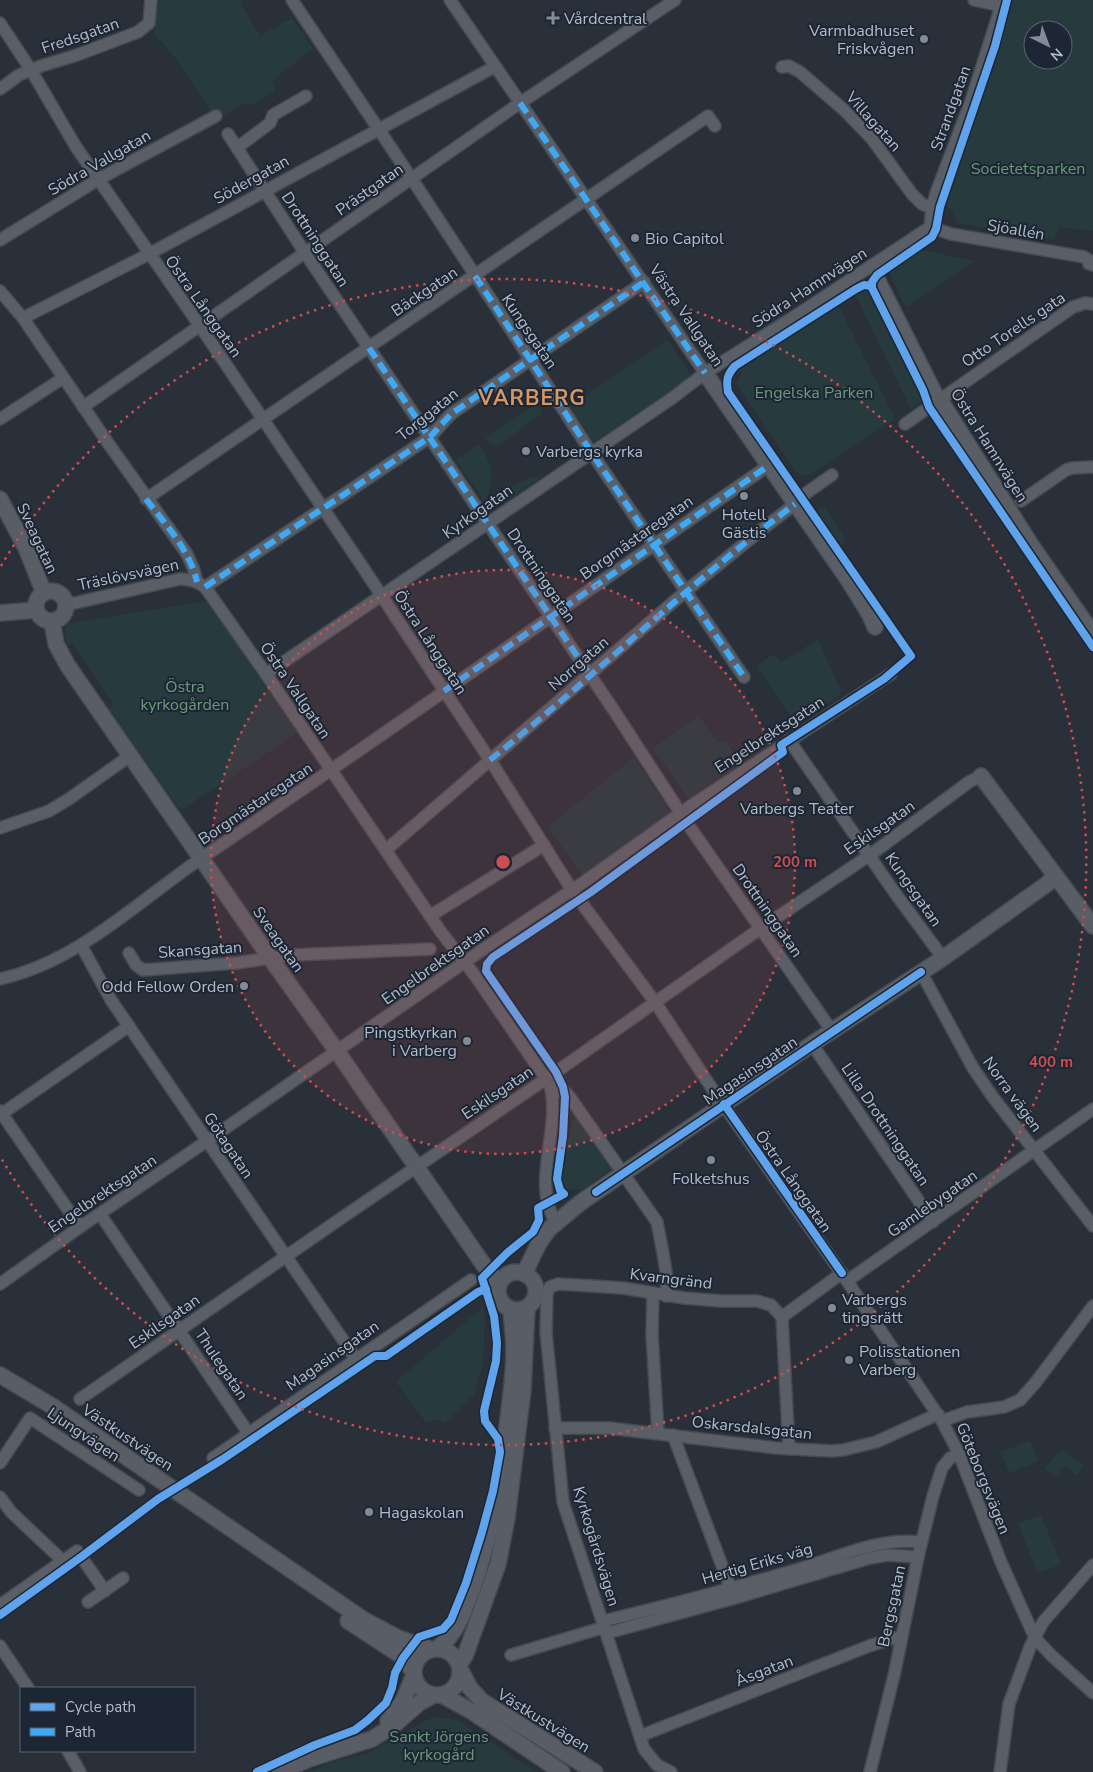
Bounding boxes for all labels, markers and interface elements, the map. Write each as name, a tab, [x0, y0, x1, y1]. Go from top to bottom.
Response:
place label: Vårdcentral	[563, 8, 647, 30]
marker: Vårdcentral	[546, 11, 560, 25]
street label: Fredsgatan	[39, 12, 122, 59]
place label: Varmbadhuset Friskvågen	[808, 20, 914, 60]
north arrow	[1023, 20, 1073, 70]
marker: Varmbadhuset Friskvågen	[918, 33, 930, 45]
text: N	[1046, 44, 1067, 65]
street label: Strandgatan	[925, 63, 976, 154]
street label: Villagatan	[840, 86, 906, 156]
street label: Södra Vallgatan	[44, 125, 155, 201]
street label: Södergatan	[210, 150, 293, 210]
street label: Prästgatan	[331, 158, 408, 221]
park label: Societetsparken	[971, 158, 1085, 180]
street label: Drottninggatan	[276, 188, 354, 291]
street label: Sjöallén	[985, 214, 1046, 246]
place label: Bio Capitol	[645, 228, 724, 250]
marker: Bio Capitol	[629, 232, 641, 244]
street label: Södra Hamnvägen	[748, 242, 871, 333]
street label: Östra Långgatan	[160, 251, 247, 362]
street label: Västra Vallgatan	[643, 259, 729, 371]
street label: Bäckgatan	[387, 262, 462, 322]
street label: Otto Torells gata	[957, 287, 1070, 373]
street label: Kungsgatan	[496, 290, 562, 373]
park label: Engelska Parken	[755, 382, 873, 404]
street label: Torggatan	[392, 383, 463, 446]
district label: VARBERG	[477, 384, 586, 412]
street label: Östra Hamnvägen	[945, 384, 1033, 507]
place label: Varbergs kyrka	[535, 441, 643, 463]
marker: Varbergs kyrka	[520, 445, 532, 457]
street label: Kyrkogatan	[438, 480, 517, 544]
street label: Borgmästaregatan	[575, 490, 698, 585]
marker: Hotell Gästis	[738, 490, 750, 502]
street label: Sveagatan	[11, 499, 63, 577]
place label: Hotell Gästis	[722, 504, 767, 544]
street label: Drottninggatan	[501, 524, 581, 627]
street label: Träslövsvägen	[76, 554, 181, 596]
street label: Östra Långgatan	[388, 586, 472, 699]
street label: Norrgatan	[544, 631, 613, 696]
street label: Östra Vallgatan	[255, 638, 336, 743]
park label: Östra kyrkogården	[141, 676, 229, 716]
street label: Engelbrektsgatan	[710, 691, 829, 779]
street label: Borgmästaregatan	[194, 757, 317, 850]
marker: Varbergs Teater	[791, 785, 803, 797]
street label: Eskilsgatan	[840, 795, 919, 860]
place label: Varbergs Teater	[739, 798, 854, 820]
street label: Kungsgatan	[880, 848, 947, 931]
text: 200 m	[773, 852, 817, 872]
centre of rings	[494, 853, 512, 871]
street label: Drottninggatan	[727, 859, 808, 962]
street label: Sveagatan	[247, 902, 309, 977]
street label: Engelbrektsgatan	[377, 919, 494, 1010]
street label: Skansgatan	[157, 936, 243, 964]
place label: Odd Fellow Orden	[101, 976, 234, 998]
marker: Odd Fellow Orden	[238, 980, 250, 992]
place label: Pingstkyrkan i Varberg	[364, 1022, 457, 1062]
street label: Magasinsgatan	[699, 1031, 802, 1110]
marker: Pingstkyrkan i Varberg	[461, 1035, 473, 1047]
street label: Norra vägen	[977, 1052, 1047, 1137]
text: 400 m	[1029, 1052, 1073, 1072]
street label: Lilla Drottninggatan	[836, 1059, 935, 1190]
street label: Eskilsgatan	[457, 1061, 538, 1125]
street label: Götagatan	[198, 1108, 258, 1183]
street label: Östra Långgatan	[750, 1126, 837, 1237]
street label: Engelbrektsgatan	[44, 1149, 161, 1238]
marker: Folketshus	[705, 1154, 717, 1166]
street label: Gamlebygatan	[883, 1165, 982, 1243]
place label: Folketshus	[672, 1168, 750, 1190]
street label: Kvarngränd	[628, 1263, 713, 1295]
street label: Eskilsgatan	[125, 1289, 204, 1354]
place label: Varbergs tingsrätt	[841, 1289, 907, 1329]
marker: Varbergs tingsrätt	[826, 1302, 838, 1314]
street label: Magasinsgatan	[282, 1315, 384, 1396]
street label: Thulegatan	[189, 1324, 253, 1405]
place label: Polisstationen Varberg	[858, 1341, 960, 1381]
marker: Polisstationen Varberg	[843, 1354, 855, 1366]
street label: Västkustvägen	[77, 1399, 177, 1476]
street label: Ljungvägen	[43, 1402, 124, 1467]
street label: Oskarsdalsgatan	[691, 1411, 813, 1445]
street label: Göteborgsvägen	[951, 1419, 1016, 1538]
street label: Kyrkogårdsvägen	[567, 1484, 625, 1609]
place label: Hagaskolan	[379, 1502, 464, 1524]
marker: Hagaskolan	[363, 1506, 375, 1518]
street label: Hertig Eriks väg	[699, 1538, 815, 1590]
street label: Bergsgatan	[873, 1563, 911, 1649]
street label: Åsgatan	[732, 1650, 796, 1692]
street label: Västkustvägen	[492, 1683, 594, 1758]
legend	[20, 1687, 195, 1752]
text: Cycle path	[65, 1697, 136, 1717]
text: Path	[65, 1722, 96, 1742]
park label: Sankt Jörgens kyrkogård	[389, 1726, 489, 1766]

